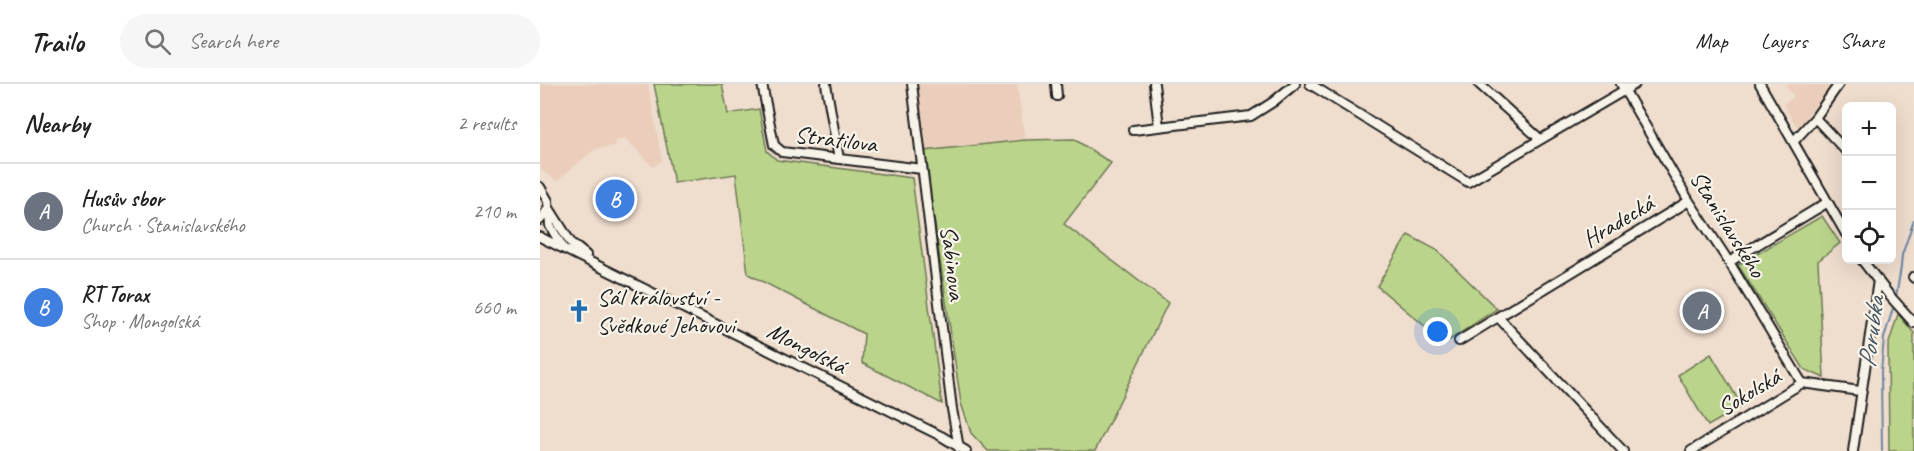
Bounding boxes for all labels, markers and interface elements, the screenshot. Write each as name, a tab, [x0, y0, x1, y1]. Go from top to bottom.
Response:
search box	[120, 14, 540, 68]
text: Trailo	[30, 24, 84, 59]
icon: search	[141, 25, 174, 58]
text: Search here	[189, 27, 278, 55]
text: Map	[1695, 28, 1728, 54]
text: Layers	[1761, 28, 1807, 54]
text: Share	[1840, 28, 1884, 54]
map controls	[1842, 102, 1896, 264]
button: +	[1842, 102, 1896, 156]
text: Nearby	[24, 107, 89, 140]
text: 2 results	[457, 111, 516, 136]
street label: Stratilova	[793, 119, 880, 159]
button: −	[1842, 156, 1896, 210]
street label: Stanislavského	[1683, 165, 1773, 284]
pin: B	[596, 176, 634, 222]
text: Husův sbor	[81, 185, 164, 213]
street label: Hradecká	[1577, 187, 1661, 254]
text: A	[38, 199, 49, 224]
text: 210 m	[473, 199, 516, 224]
button: locate	[1842, 210, 1896, 264]
text: Church · Stanislavského	[81, 213, 245, 238]
street label: Sabinova	[934, 224, 973, 303]
text: RT Torax	[81, 281, 149, 309]
place label: Sál království - Svědkové Jehovovi	[597, 282, 737, 340]
pin: A	[1682, 288, 1722, 334]
water label: Porubka	[1850, 291, 1892, 369]
text: B	[38, 295, 49, 320]
text: 660 m	[473, 295, 516, 320]
church icon: Sál království - Svědkové Jehovovi	[566, 298, 592, 324]
text: Shop · Mongolská	[81, 309, 199, 334]
street label: Mongolská	[762, 315, 854, 382]
your location	[1423, 317, 1452, 346]
street label: Sokolská	[1712, 360, 1788, 423]

